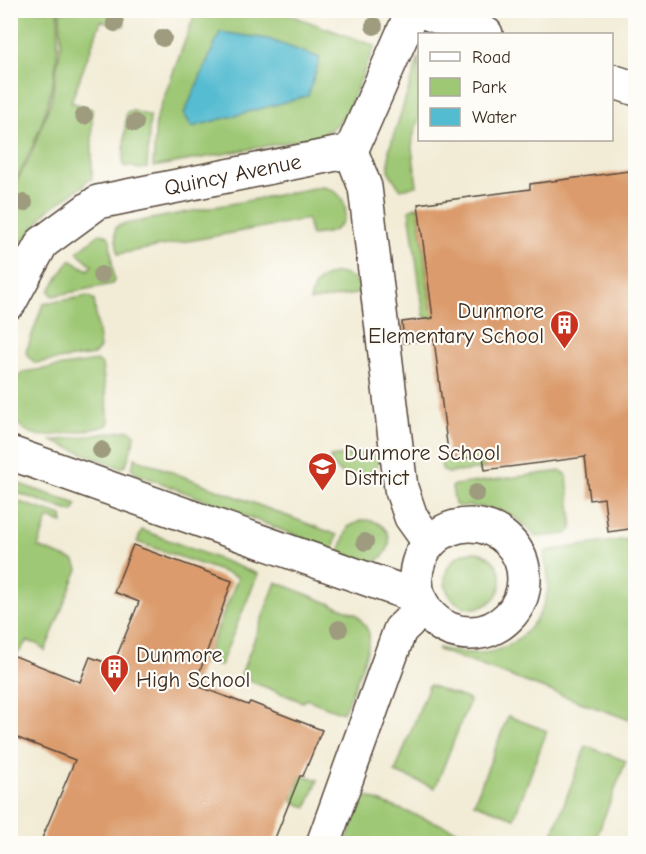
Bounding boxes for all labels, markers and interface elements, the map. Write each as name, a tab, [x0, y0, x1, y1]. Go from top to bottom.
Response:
legend	[418, 33, 613, 141]
text: Road	[472, 47, 511, 68]
text: Park	[472, 77, 507, 98]
text: Water	[472, 107, 517, 128]
street label: Quincy Avenue	[162, 148, 303, 201]
place label: Dunmore Elementary School	[368, 298, 544, 349]
building icon: Dunmore Elementary School	[549, 308, 581, 350]
place label: Dunmore School District	[344, 440, 500, 491]
school or university icon: Dunmore School District	[307, 450, 339, 492]
place label: Dunmore High School	[136, 642, 250, 693]
building icon: Dunmore High School	[99, 652, 131, 694]

